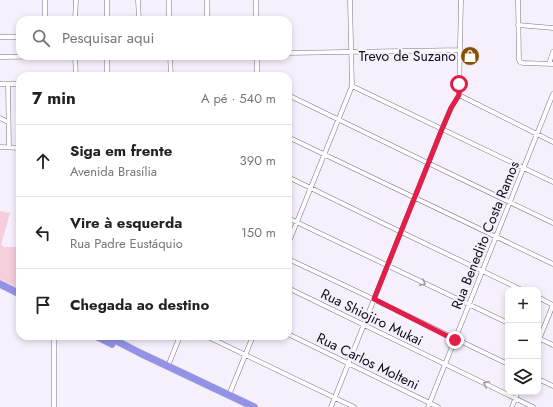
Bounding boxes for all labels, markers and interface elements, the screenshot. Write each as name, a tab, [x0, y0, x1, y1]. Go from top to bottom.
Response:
search box	[16, 16, 292, 60]
icon: search	[30, 27, 52, 49]
text: Pesquisar aqui	[62, 27, 154, 49]
shop icon: Trevo de Suzano	[459, 45, 481, 67]
place label: Trevo de Suzano	[359, 46, 456, 66]
route start	[450, 75, 468, 93]
text: 7 min	[32, 86, 76, 110]
text: A pé · 540 m	[201, 89, 276, 108]
text: Siga em frente	[70, 140, 172, 162]
icon: ahead	[32, 150, 54, 172]
text: 390 m	[240, 151, 276, 170]
street label: Rua Benedito Costa Ramos	[446, 157, 524, 312]
text: Avenida Brasília	[70, 162, 157, 181]
text: Vire à esquerda	[70, 212, 182, 234]
icon: left	[32, 222, 54, 244]
text: 150 m	[241, 223, 276, 242]
text: Rua Padre Eustáquio	[70, 234, 183, 253]
one-way arrow	[418, 278, 426, 286]
street label: Rua Shiojiro Mukai	[318, 284, 426, 350]
map controls	[505, 287, 541, 395]
button: +	[505, 287, 541, 323]
icon: arrive	[32, 294, 54, 316]
text: Chegada ao destino	[70, 294, 209, 316]
button: −	[505, 323, 541, 359]
street label: Rua Carlos Molteni	[313, 328, 423, 394]
route end	[446, 331, 464, 349]
button: layers	[505, 359, 541, 395]
one-way arrow	[482, 381, 490, 389]

